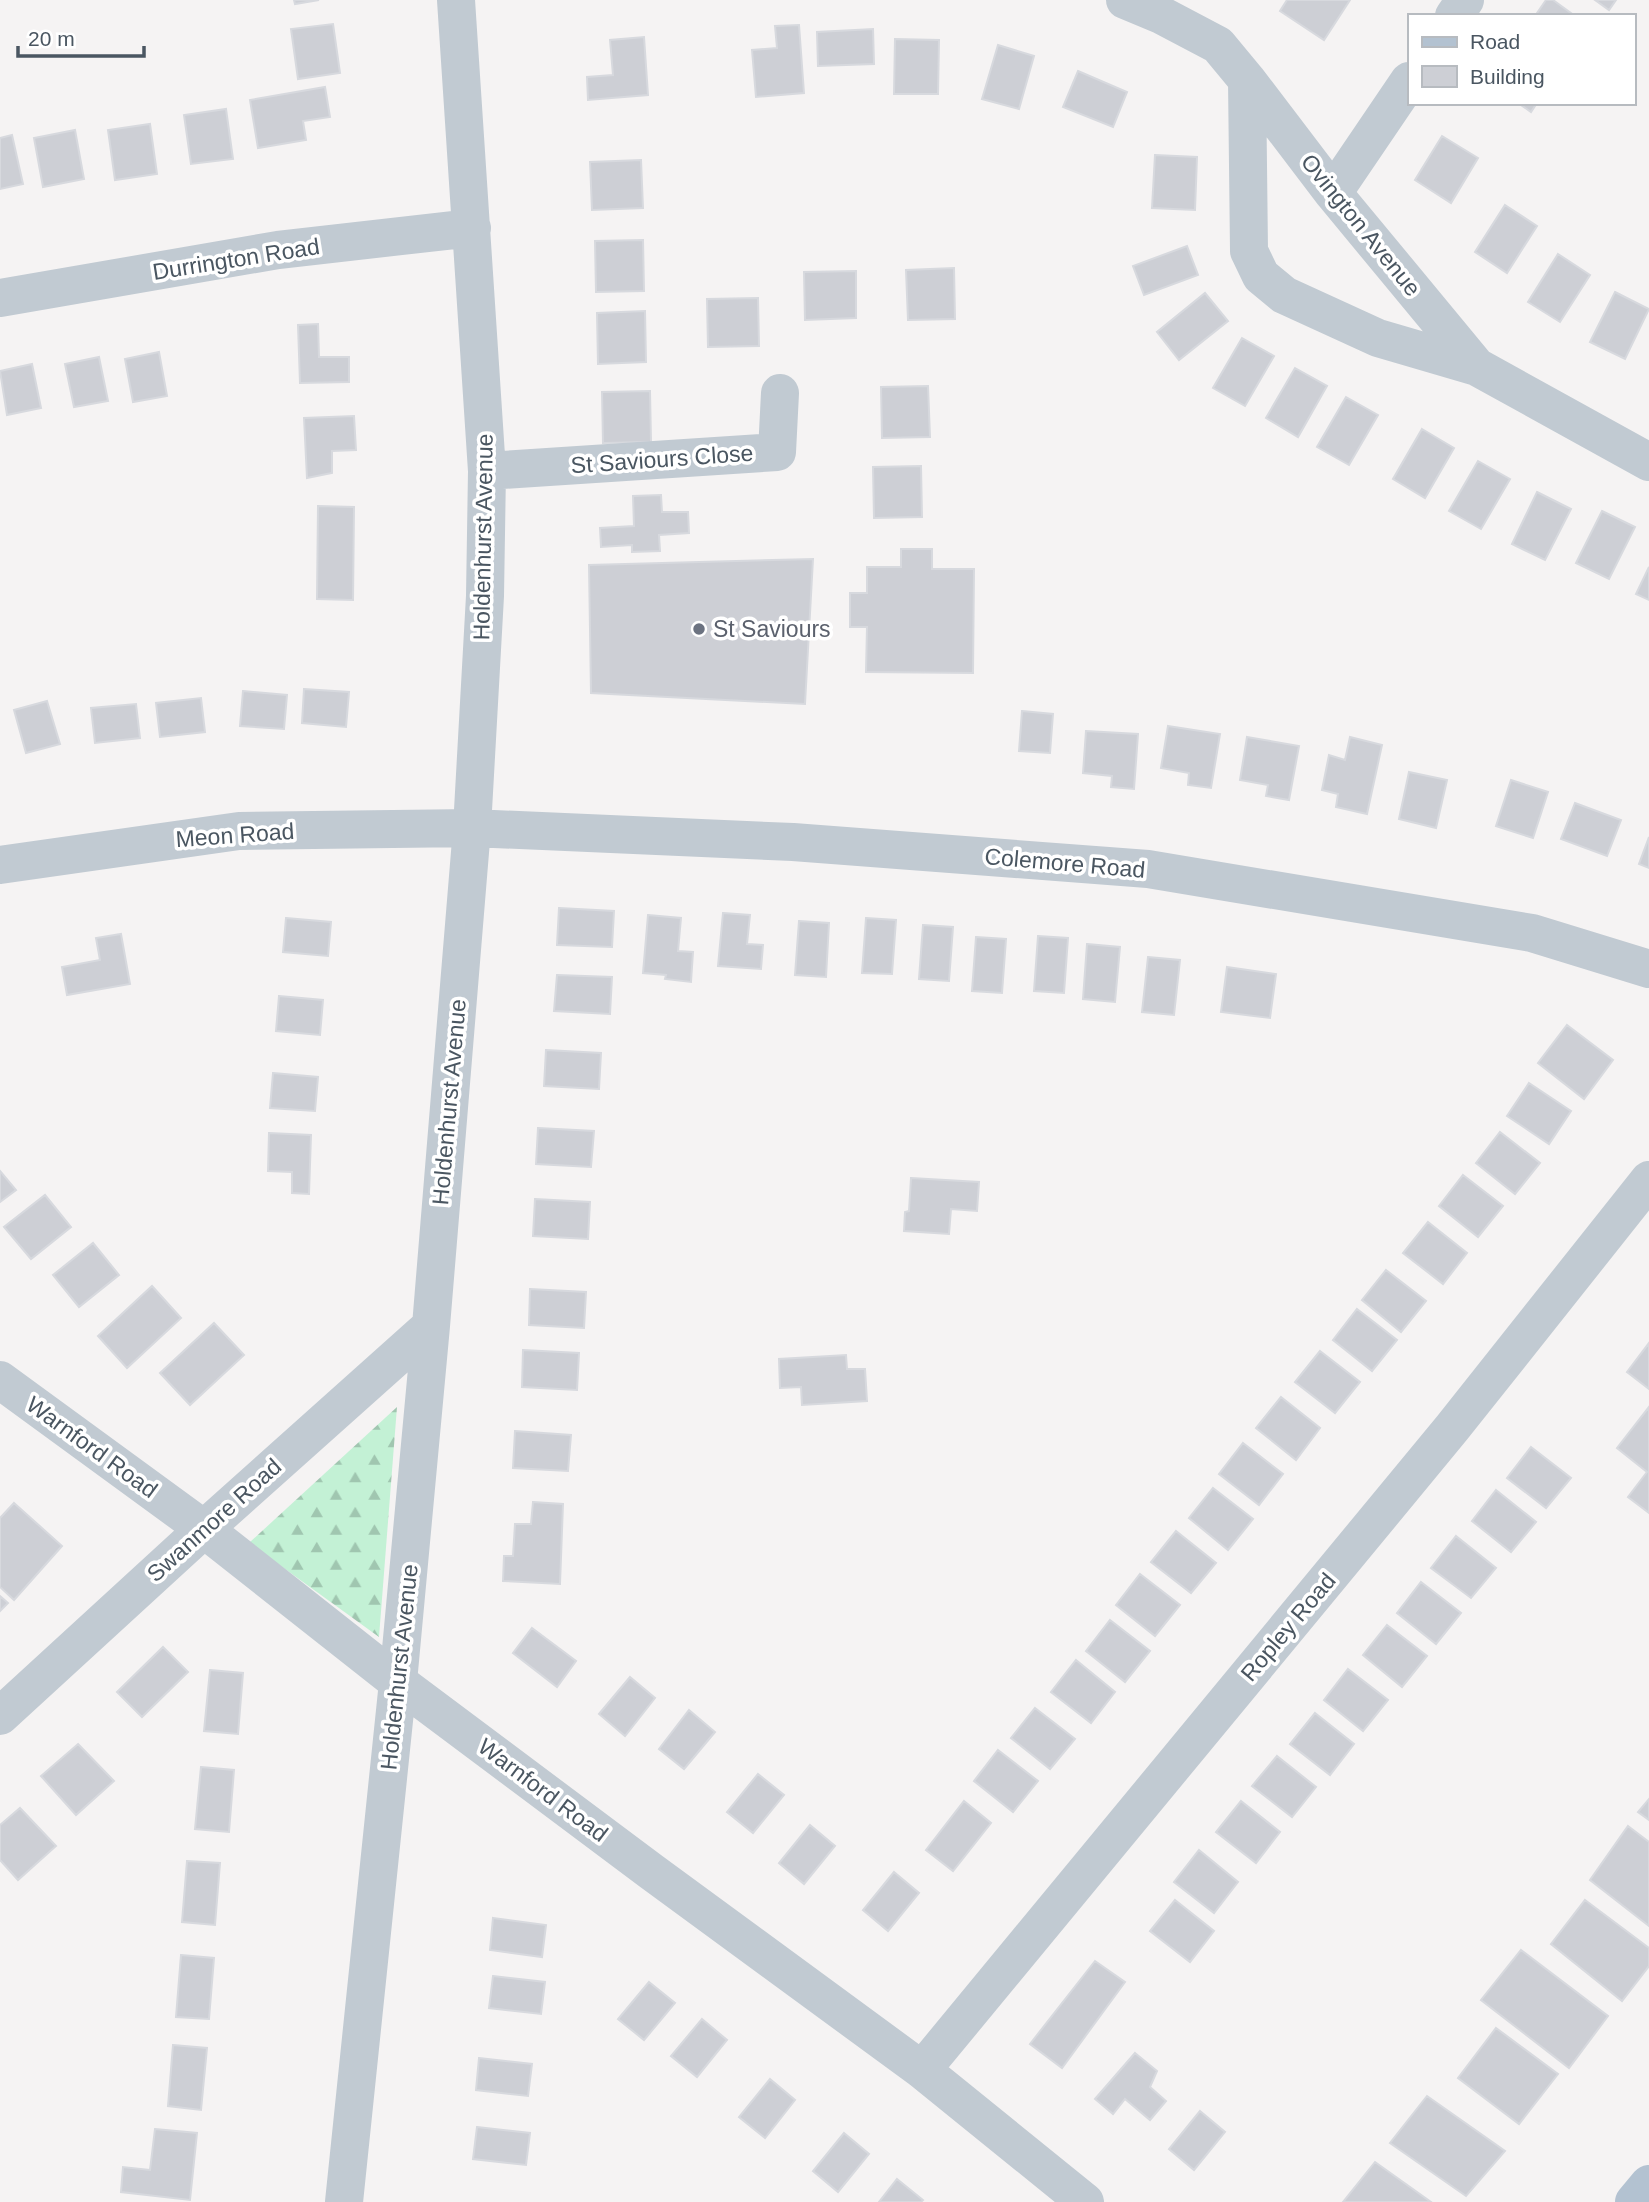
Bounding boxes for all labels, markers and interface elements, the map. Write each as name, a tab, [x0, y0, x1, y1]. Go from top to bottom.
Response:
scale bar	[18, 14, 144, 58]
legend	[1408, 14, 1635, 105]
text: 20 m	[28, 27, 75, 50]
text: Road	[1470, 30, 1520, 53]
text: Building	[1470, 65, 1545, 88]
street label: Ovington Avenue	[1296, 149, 1426, 301]
street label: Durrington Road	[151, 233, 321, 285]
street label: Holdenhurst Avenue	[468, 433, 498, 641]
street label: St Saviours Close	[570, 440, 754, 478]
place label: St Saviours	[713, 616, 831, 642]
marker: St Saviours	[691, 621, 707, 637]
street label: Meon Road	[175, 818, 295, 852]
street label: Colemore Road	[984, 843, 1146, 883]
street label: Holdenhurst Avenue	[427, 998, 471, 1206]
street label: Warnford Road	[22, 1391, 162, 1503]
street label: Swanmore Road	[142, 1453, 286, 1587]
street label: Holdenhurst Avenue	[375, 1563, 423, 1771]
street label: Ropley Road	[1235, 1568, 1341, 1686]
street label: Warnford Road	[473, 1733, 613, 1847]

